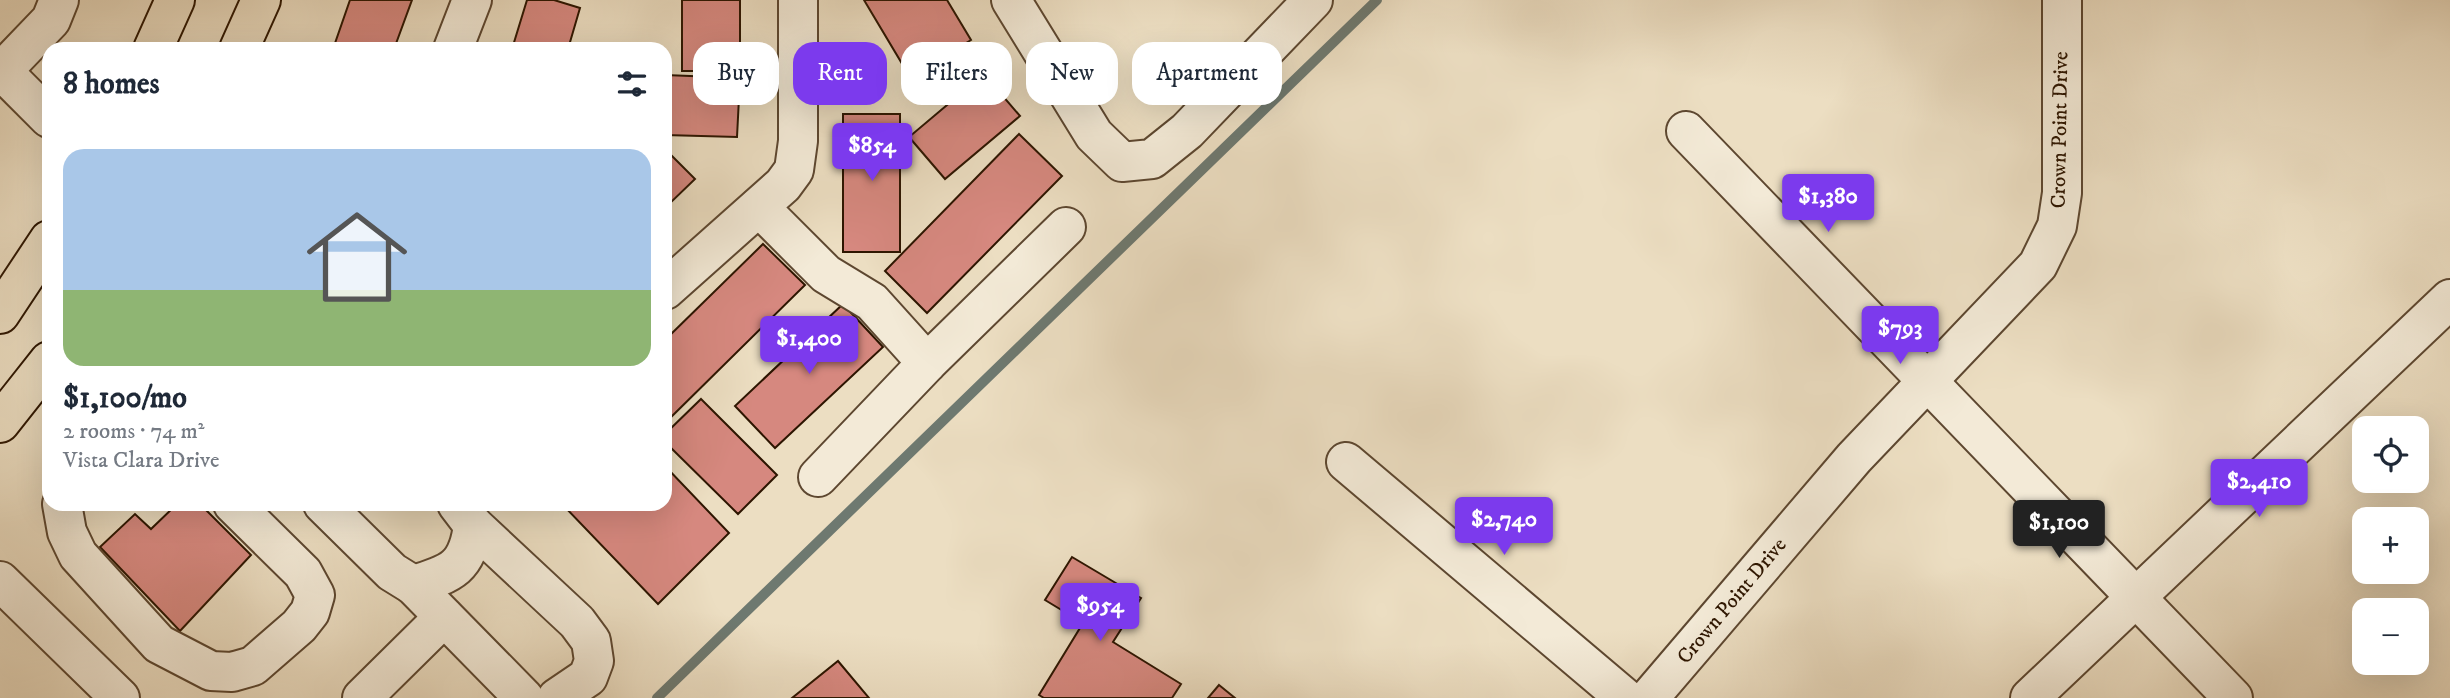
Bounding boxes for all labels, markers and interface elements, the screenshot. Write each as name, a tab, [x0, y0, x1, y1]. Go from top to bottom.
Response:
chip: Buy	[693, 42, 779, 105]
chip: Rent	[793, 42, 887, 105]
chip: Filters	[901, 42, 1012, 105]
chip: New	[1026, 42, 1118, 105]
chip: Apartment	[1132, 42, 1282, 105]
street label: Crown Point Drive	[2046, 51, 2074, 209]
icon: filters	[613, 65, 651, 103]
text: 8 homes	[63, 66, 160, 103]
pin: $854	[831, 124, 913, 183]
text: $854	[848, 131, 896, 160]
pin: $1,380	[1771, 174, 1885, 234]
text: $1,380	[1798, 182, 1858, 211]
icon: home	[294, 194, 420, 320]
pin: $793	[1859, 306, 1941, 366]
text: $793	[1878, 314, 1922, 343]
pin: $1,400	[752, 316, 866, 376]
text: $1,400	[776, 324, 842, 353]
text: $1,100/mo	[63, 380, 187, 417]
map controls	[2352, 416, 2429, 675]
button: locate	[2352, 416, 2429, 493]
text: 2 rooms · 74 m²	[63, 417, 204, 446]
text: Vista Clara Drive	[63, 446, 220, 475]
pin: $2,410	[2202, 460, 2316, 519]
text: $2,410	[2227, 467, 2291, 496]
pin: $2,740	[1447, 498, 1561, 557]
pin: $1,100	[2002, 500, 2116, 560]
text: $2,740	[1471, 505, 1537, 534]
button: +	[2352, 507, 2429, 584]
text: $1,100	[2029, 508, 2089, 537]
street label: Crown Point Drive	[1672, 532, 1793, 670]
pin: $954	[1059, 584, 1141, 643]
text: $954	[1076, 591, 1124, 620]
button: −	[2352, 598, 2429, 675]

